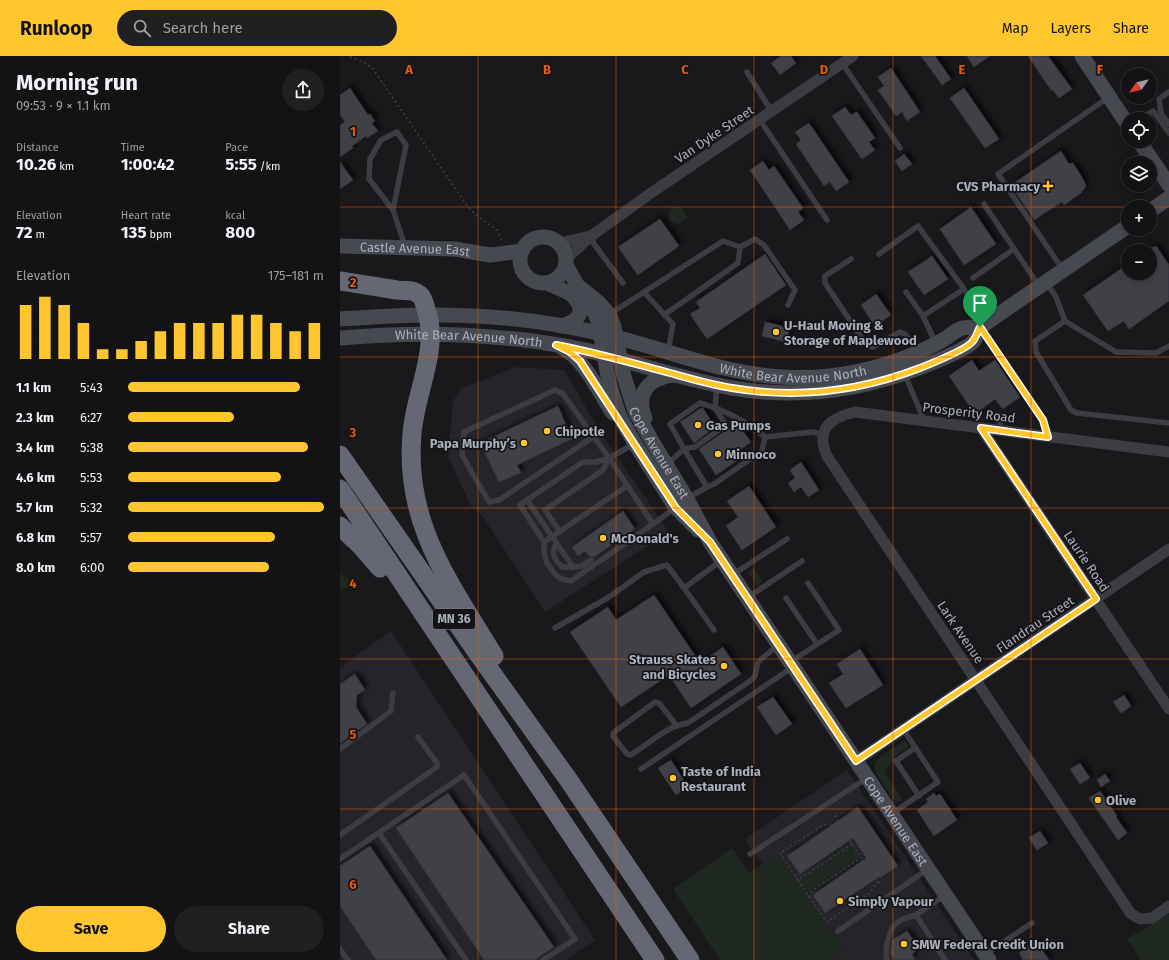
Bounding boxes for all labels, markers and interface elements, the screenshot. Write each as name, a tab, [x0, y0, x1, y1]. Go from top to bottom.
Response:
search box	[117, 10, 397, 46]
text: Runloop	[20, 17, 93, 40]
icon: search	[131, 17, 153, 39]
text: Search here	[163, 19, 243, 37]
text: Map	[1002, 20, 1028, 37]
text: Layers	[1050, 20, 1091, 37]
text: Share	[1113, 20, 1149, 37]
text: A	[404, 62, 413, 77]
text: B	[543, 62, 551, 77]
text: C	[681, 62, 689, 77]
text: D	[820, 62, 829, 77]
text: E	[959, 62, 966, 77]
text: F	[1097, 62, 1104, 77]
north arrow	[1121, 68, 1157, 104]
map controls	[1121, 68, 1157, 280]
text: Morning run	[16, 69, 138, 96]
button: share	[282, 69, 324, 111]
text: 09:53 · 9 × 1.1 km	[16, 98, 111, 113]
street label: Van Dyke Street	[672, 102, 757, 166]
button: locate	[1121, 112, 1157, 148]
text: 1	[350, 124, 356, 139]
text: Distance	[16, 141, 59, 154]
text: Time	[121, 141, 145, 154]
text: Pace	[225, 141, 248, 154]
text: 10.26	[16, 154, 56, 175]
text: 1:00:42	[121, 154, 175, 175]
text: 5:55	[225, 154, 257, 175]
button: layers	[1121, 156, 1157, 192]
text: km	[56, 160, 74, 173]
text: /km	[257, 160, 281, 173]
place label: CVS Pharmacy	[956, 179, 1040, 194]
marker: CVS Pharmacy	[1043, 181, 1053, 191]
button: +	[1121, 200, 1157, 236]
text: Elevation	[16, 209, 62, 222]
text: Heart rate	[121, 209, 171, 222]
text: kcal	[225, 209, 245, 222]
text: 72	[16, 222, 33, 243]
text: 135	[121, 222, 147, 243]
text: 800	[225, 222, 255, 243]
text: m	[33, 228, 45, 241]
text: bpm	[147, 228, 172, 241]
street label: Castle Avenue East	[360, 240, 471, 259]
button: −	[1121, 244, 1157, 280]
text: Elevation	[16, 268, 70, 283]
text: 175–181 m	[268, 268, 324, 283]
text: 2	[350, 275, 357, 290]
pin	[963, 286, 997, 327]
icon: arrive	[969, 292, 991, 314]
place label: U-Haul Moving & Storage of Maplewood	[784, 318, 917, 348]
street label: White Bear Avenue North	[395, 327, 544, 350]
marker: U-Haul Moving & Storage of Maplewood	[771, 327, 781, 337]
street label: White Bear Avenue North	[718, 360, 868, 386]
text: 1.1 km	[16, 380, 51, 395]
text: 5:43	[80, 380, 103, 395]
street label: Prosperity Road	[922, 399, 1016, 426]
street label: Cope Avenue East	[626, 405, 692, 502]
text: 2.3 km	[16, 410, 54, 425]
text: 6:27	[80, 410, 102, 425]
place label: Gas Pumps	[706, 418, 771, 433]
marker: Gas Pumps	[693, 420, 703, 430]
place label: Chipotle	[555, 424, 605, 439]
text: 3	[349, 425, 357, 440]
marker: Chipotle	[542, 426, 552, 436]
place label: Papa Murphy’s	[430, 436, 517, 451]
marker: Papa Murphy’s	[519, 438, 529, 448]
text: 3.4 km	[16, 440, 54, 455]
text: 5:38	[80, 440, 103, 455]
place label: Minnoco	[726, 447, 776, 462]
marker: Minnoco	[713, 449, 723, 459]
text: 4.6 km	[16, 470, 55, 485]
text: 5:53	[80, 470, 103, 485]
text: 5.7 km	[16, 500, 53, 515]
text: 5:32	[80, 500, 103, 515]
street label: Laurie Road	[1061, 528, 1112, 595]
text: 6.8 km	[16, 530, 55, 545]
text: 5:57	[80, 530, 102, 545]
place label: McDonald's	[611, 531, 680, 546]
marker: McDonald's	[598, 533, 608, 543]
text: 8.0 km	[16, 560, 55, 575]
text: 6:00	[80, 560, 105, 575]
text: 4	[349, 576, 357, 591]
street label: Flandrau Street	[994, 593, 1077, 656]
street label: Lark Avenue	[934, 598, 987, 666]
road number: MN 36	[433, 609, 475, 629]
place label: Strauss Skates and Bicycles	[629, 652, 717, 682]
marker: Strauss Skates and Bicycles	[719, 661, 729, 671]
text: 5	[350, 727, 357, 742]
place label: Taste of India Restaurant	[681, 764, 761, 794]
marker: Taste of India Restaurant	[668, 773, 678, 783]
street label: Cope Avenue East	[861, 774, 931, 869]
place label: Olive	[1106, 793, 1136, 808]
marker: Olive	[1093, 795, 1103, 805]
text: 6	[349, 877, 357, 892]
place label: Simply Vapour	[848, 894, 934, 909]
marker: Simply Vapour	[835, 896, 845, 906]
button: Save	[16, 906, 166, 952]
button: Share	[174, 906, 324, 952]
place label: SMW Federal Credit Union	[912, 937, 1064, 952]
marker: SMW Federal Credit Union	[899, 939, 909, 949]

